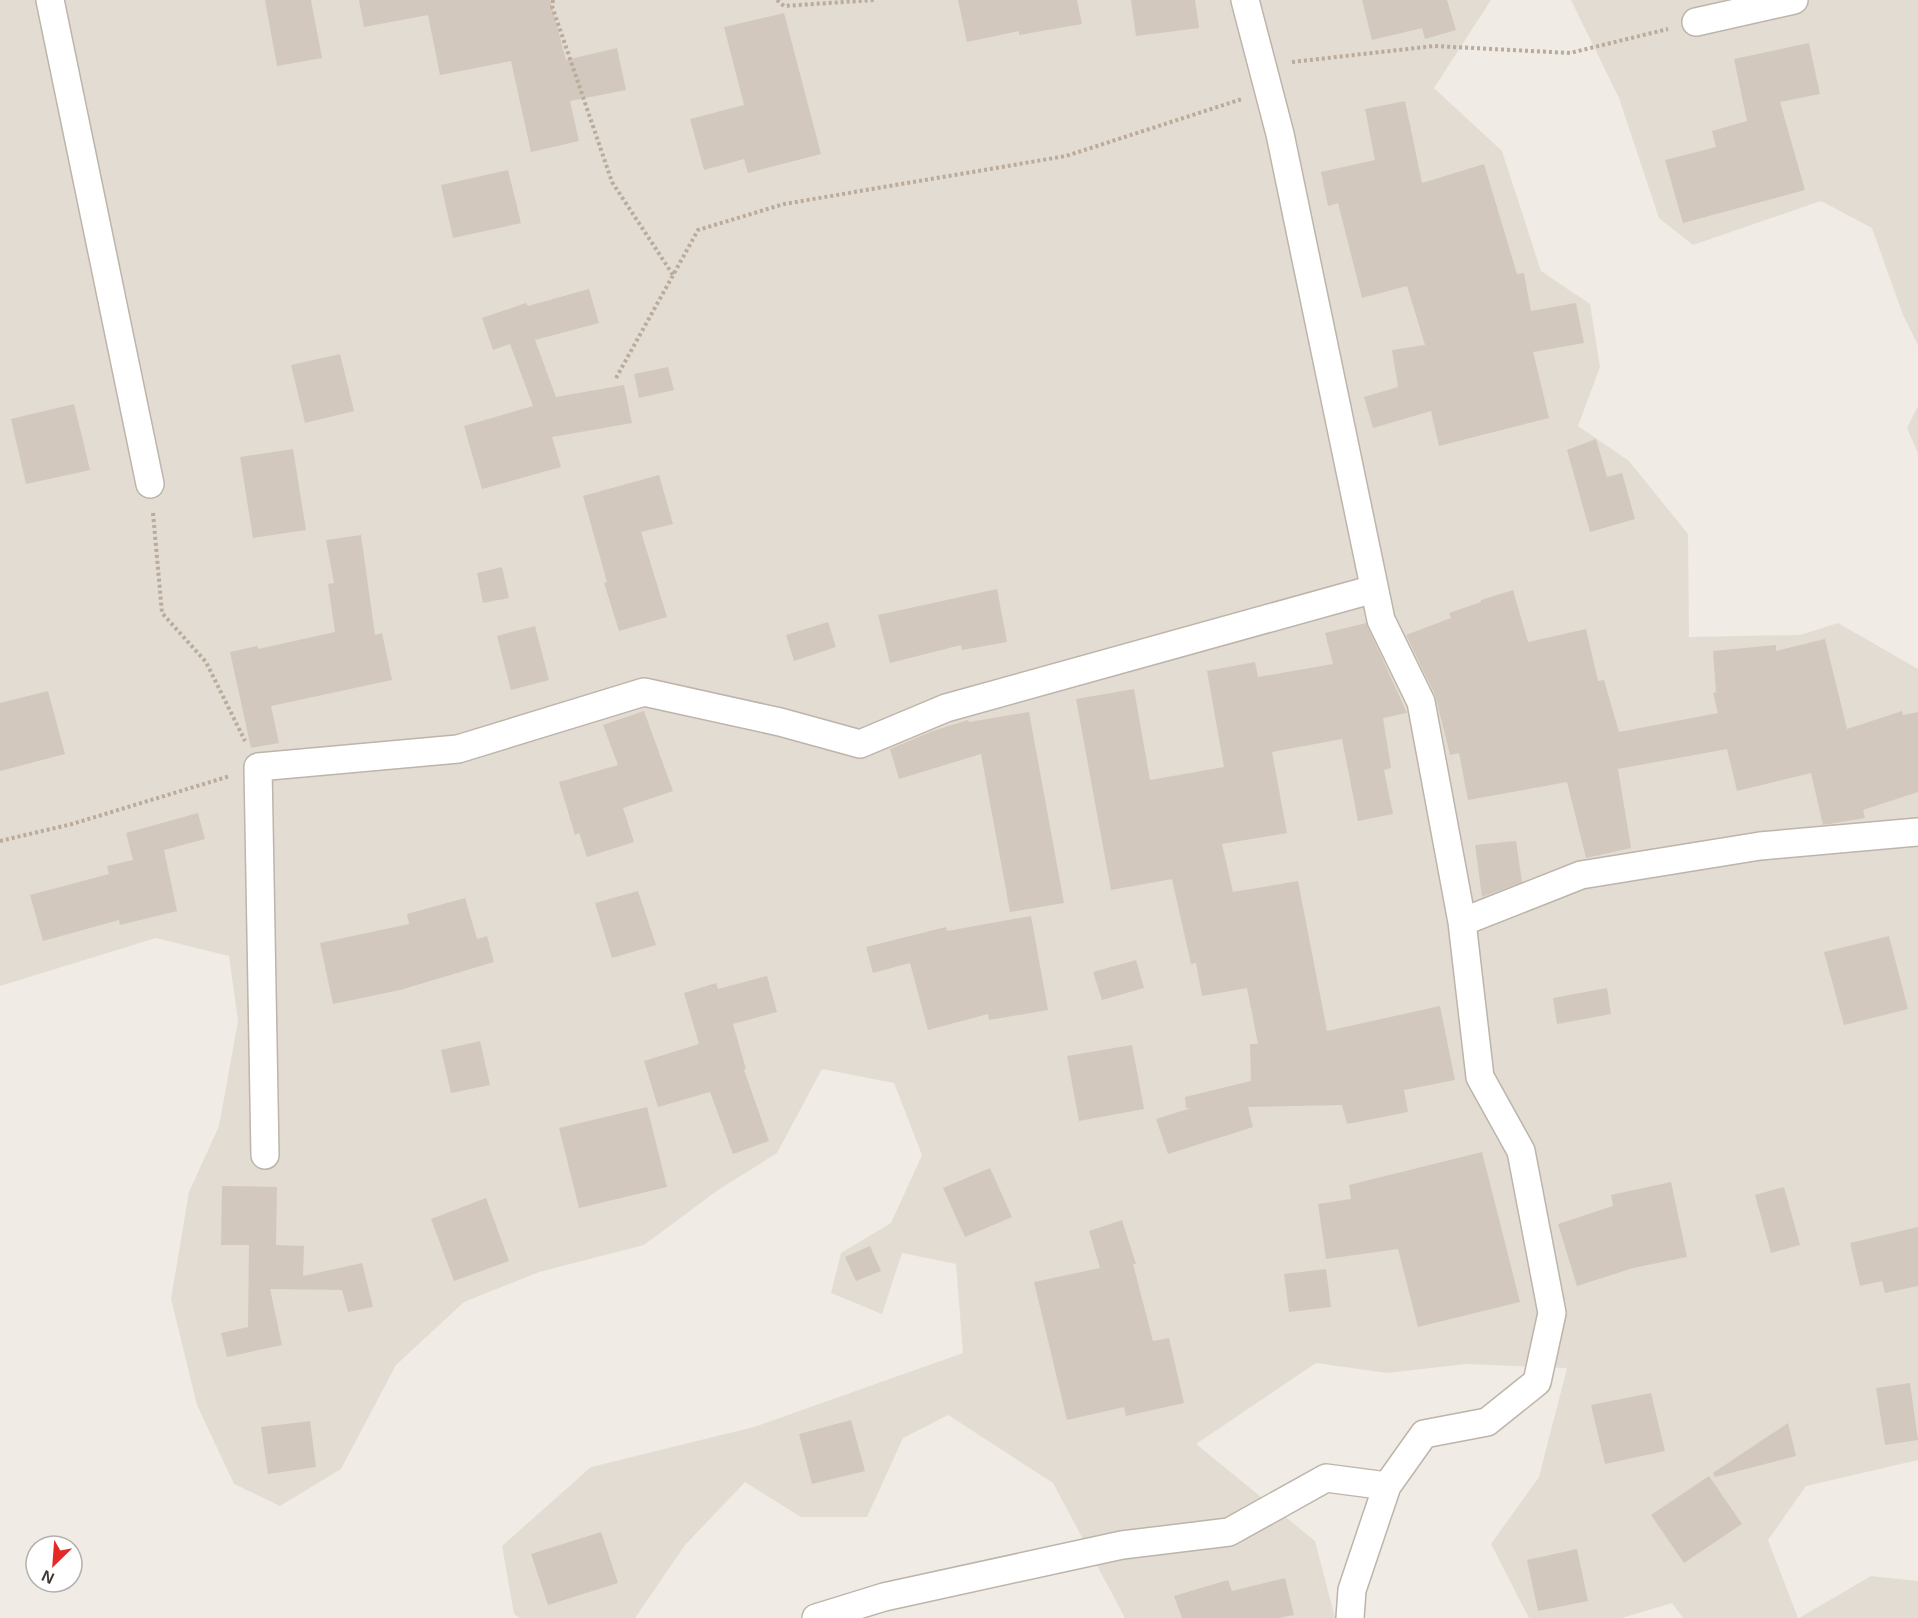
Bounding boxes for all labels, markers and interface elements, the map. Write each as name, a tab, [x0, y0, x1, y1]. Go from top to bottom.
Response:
north arrow	[24, 1534, 84, 1594]
text: N	[39, 1567, 57, 1587]

